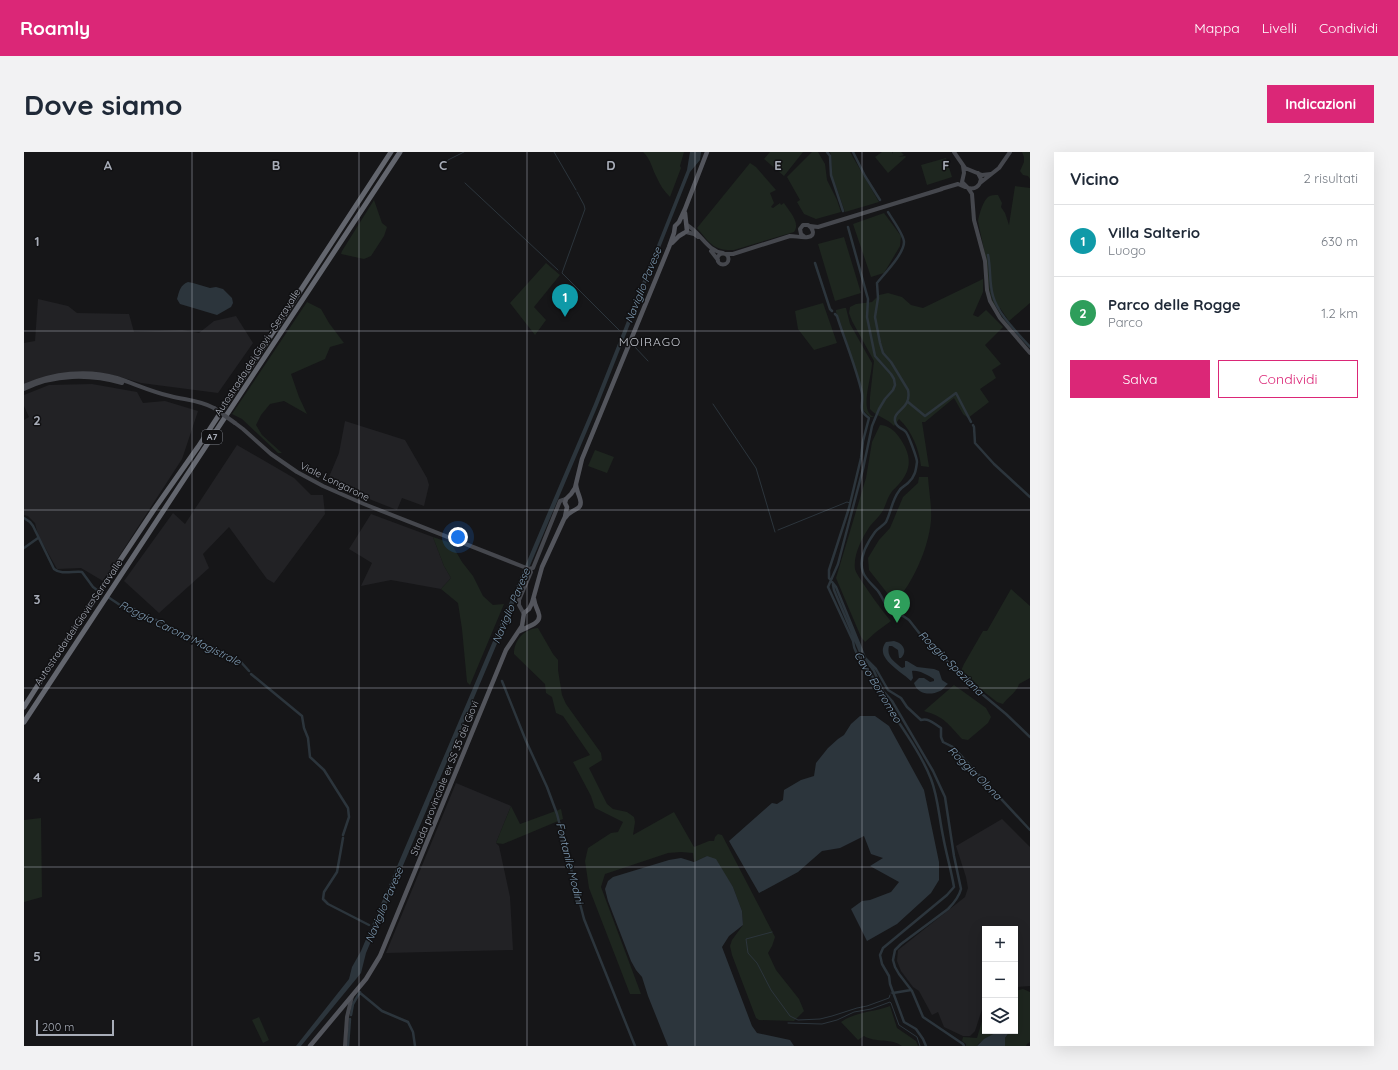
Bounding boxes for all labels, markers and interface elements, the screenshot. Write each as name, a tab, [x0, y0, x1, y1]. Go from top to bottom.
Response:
text: Roamly	[20, 16, 90, 40]
text: Mappa	[1194, 19, 1240, 37]
text: Livelli	[1262, 19, 1297, 37]
text: Condividi	[1319, 19, 1378, 37]
button: Indicazioni	[1267, 85, 1374, 123]
text: Dove siamo	[24, 87, 183, 122]
text: A	[104, 157, 113, 173]
text: B	[272, 157, 280, 173]
text: C	[439, 157, 447, 173]
text: D	[606, 157, 616, 173]
text: E	[774, 157, 782, 173]
text: F	[942, 157, 950, 173]
text: Vicino	[1070, 168, 1119, 189]
text: 2 risultati	[1304, 170, 1358, 186]
text: Villa Salterio	[1108, 223, 1200, 242]
text: 1	[34, 233, 40, 249]
text: 1	[1080, 233, 1086, 249]
text: 630 m	[1321, 233, 1358, 249]
text: Luogo	[1108, 242, 1146, 258]
water label: Naviglio Pavese	[621, 244, 665, 325]
pin: 1	[552, 284, 578, 317]
street label: Autostrada dei Giovi - Serravalle	[211, 286, 304, 418]
text: Parco delle Rogge	[1108, 295, 1240, 314]
text: 2	[1079, 305, 1087, 321]
text: 1.2 km	[1321, 305, 1358, 321]
text: Parco	[1108, 314, 1143, 330]
district label: MOIRAGO	[619, 334, 681, 349]
button: Salva	[1070, 360, 1210, 398]
button: Condividi	[1218, 360, 1358, 398]
text: 2	[33, 412, 41, 428]
road number: A7	[202, 430, 222, 444]
street label: Viale Longarone	[298, 459, 372, 504]
your location	[448, 527, 468, 547]
street label: Autostrada dei Giovi - Serravalle	[31, 557, 126, 688]
water label: Naviglio Pavese	[489, 565, 533, 646]
pin: 2	[884, 590, 910, 623]
text: 3	[34, 591, 41, 607]
water label: Roggia Carona Magistrale	[117, 597, 244, 669]
water label: Roggia Speziana	[916, 628, 987, 699]
water label: Cavo Borromeo	[851, 649, 905, 726]
street label: Strada provinciale ex SS 35 dei Giovi	[407, 699, 482, 858]
water label: Roggia Olona	[945, 743, 1006, 804]
text: 4	[33, 769, 41, 785]
water label: Fontanile Modini	[553, 821, 587, 907]
water label: Naviglio Pavese	[362, 864, 406, 945]
map controls	[982, 926, 1018, 1034]
button: +	[982, 926, 1018, 962]
text: 5	[33, 948, 41, 964]
button: −	[982, 962, 1018, 998]
button: layers	[982, 998, 1018, 1034]
scale bar	[36, 1018, 114, 1037]
text: 200 m	[42, 1020, 74, 1034]

